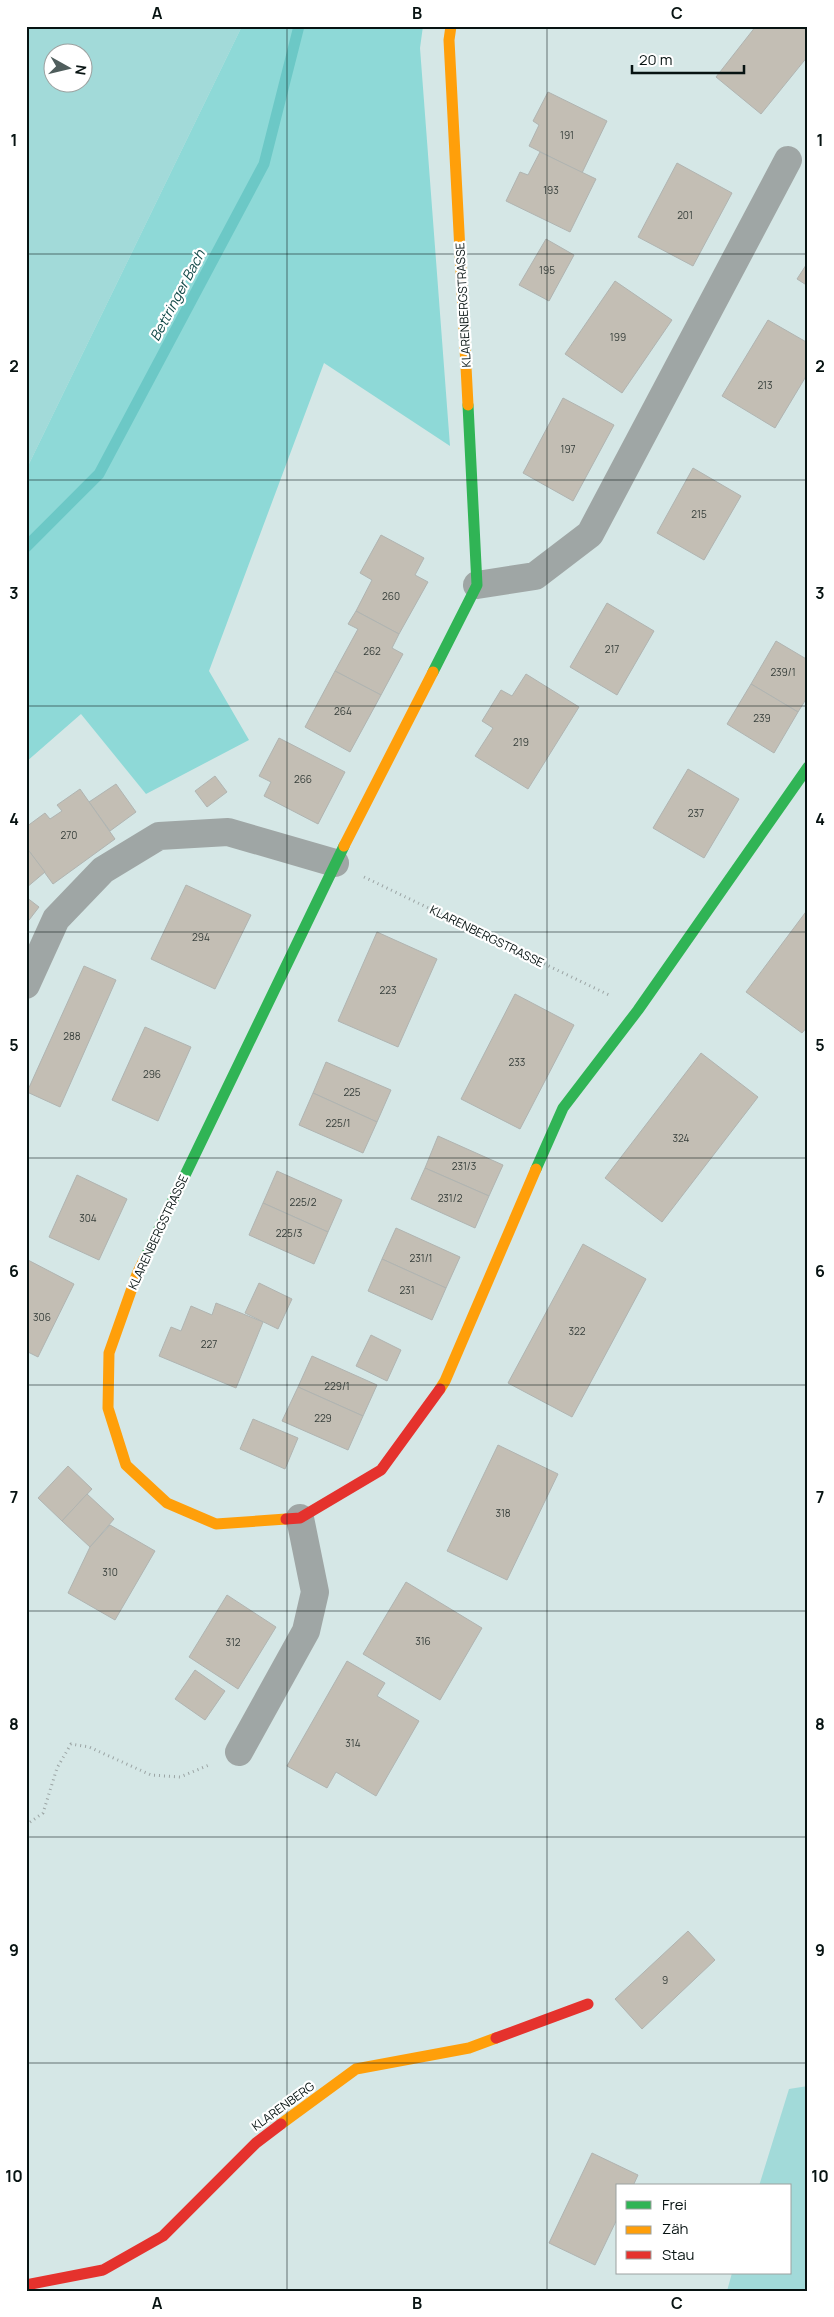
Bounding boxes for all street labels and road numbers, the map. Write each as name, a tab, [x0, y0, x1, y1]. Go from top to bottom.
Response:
street label: KLARENBERGSTRASSE	[451, 242, 475, 368]
street label: KLARENBERGSTRASSE	[427, 901, 547, 971]
street label: KLARENBERGSTRASSE	[124, 1172, 192, 1292]
street label: KLARENBERG	[248, 2077, 318, 2135]

